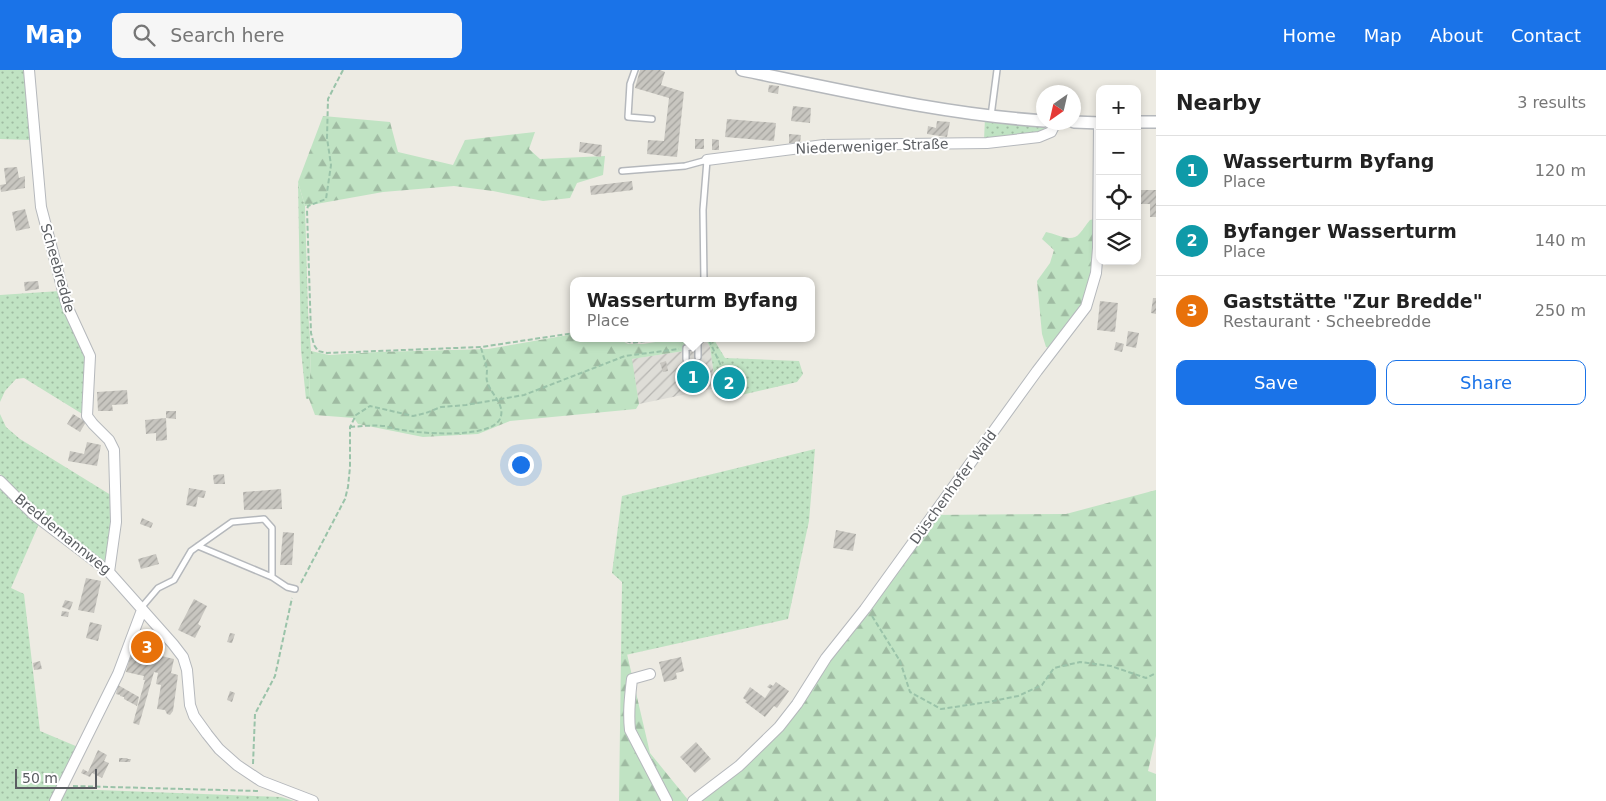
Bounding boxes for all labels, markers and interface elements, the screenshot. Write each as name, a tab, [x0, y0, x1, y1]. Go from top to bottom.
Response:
search box	[112, 13, 462, 58]
text: Map	[25, 21, 82, 49]
icon: search	[130, 21, 158, 49]
text: Search here	[170, 24, 284, 46]
text: Home	[1283, 25, 1336, 46]
text: Map	[1364, 25, 1402, 46]
text: About	[1430, 25, 1483, 46]
text: Contact	[1511, 25, 1581, 46]
north arrow	[1036, 85, 1081, 130]
map controls	[1096, 85, 1141, 265]
button: +	[1096, 85, 1141, 130]
text: Nearby	[1176, 91, 1261, 115]
text: 3 results	[1517, 93, 1586, 112]
button: −	[1096, 130, 1141, 175]
street label: Niederweniger Straße	[795, 135, 949, 157]
text: Wasserturm Byfang	[1223, 150, 1434, 172]
text: 1	[1186, 161, 1198, 180]
text: 120 m	[1535, 161, 1586, 180]
text: Place	[1223, 172, 1266, 191]
button: locate	[1096, 175, 1141, 220]
button: layers	[1096, 220, 1141, 265]
text: Byfanger Wasserturm	[1223, 220, 1457, 242]
street label: Scheebredde	[38, 222, 78, 314]
text: 2	[1186, 231, 1198, 250]
text: 140 m	[1535, 231, 1586, 250]
text: Place	[1223, 242, 1266, 261]
popup	[570, 277, 815, 342]
text: Wasserturm Byfang	[587, 289, 798, 311]
text: Gaststätte "Zur Bredde"	[1223, 290, 1483, 312]
text: 3	[1186, 301, 1198, 320]
text: 250 m	[1535, 301, 1586, 320]
text: Place	[587, 311, 629, 330]
text: Restaurant · Scheebredde	[1223, 312, 1431, 331]
pin: 1	[677, 358, 709, 396]
button: Save	[1176, 360, 1376, 405]
button: Share	[1386, 360, 1586, 405]
pin: 2	[713, 364, 745, 402]
street label: Düschenhofer Wald	[906, 427, 1000, 547]
your location	[508, 452, 534, 478]
street label: Breddemannweg	[12, 490, 114, 578]
pin: 3	[131, 628, 163, 666]
scale bar	[15, 766, 98, 789]
text: 50 m	[22, 770, 58, 786]

